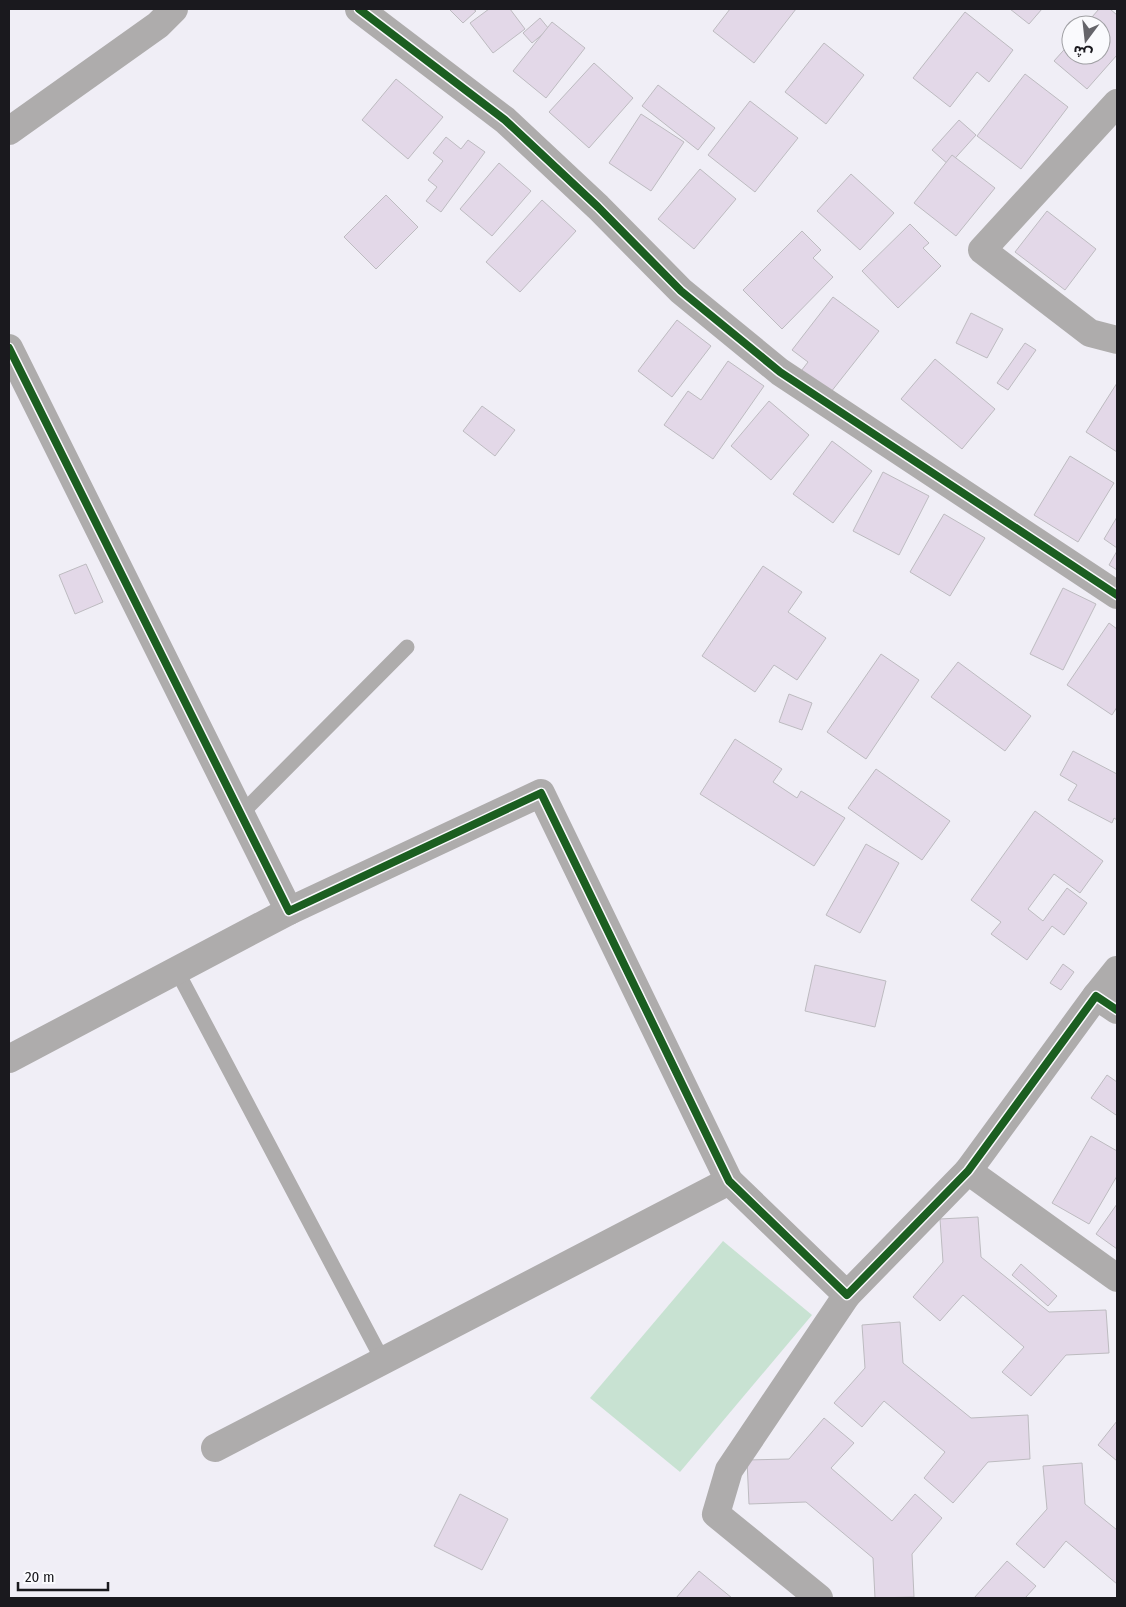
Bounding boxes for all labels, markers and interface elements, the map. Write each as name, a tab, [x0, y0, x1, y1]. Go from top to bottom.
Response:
north arrow	[1061, 15, 1111, 65]
text: ش	[1071, 41, 1094, 63]
scale bar	[18, 1560, 108, 1592]
text: 20 m	[25, 1568, 55, 1586]

